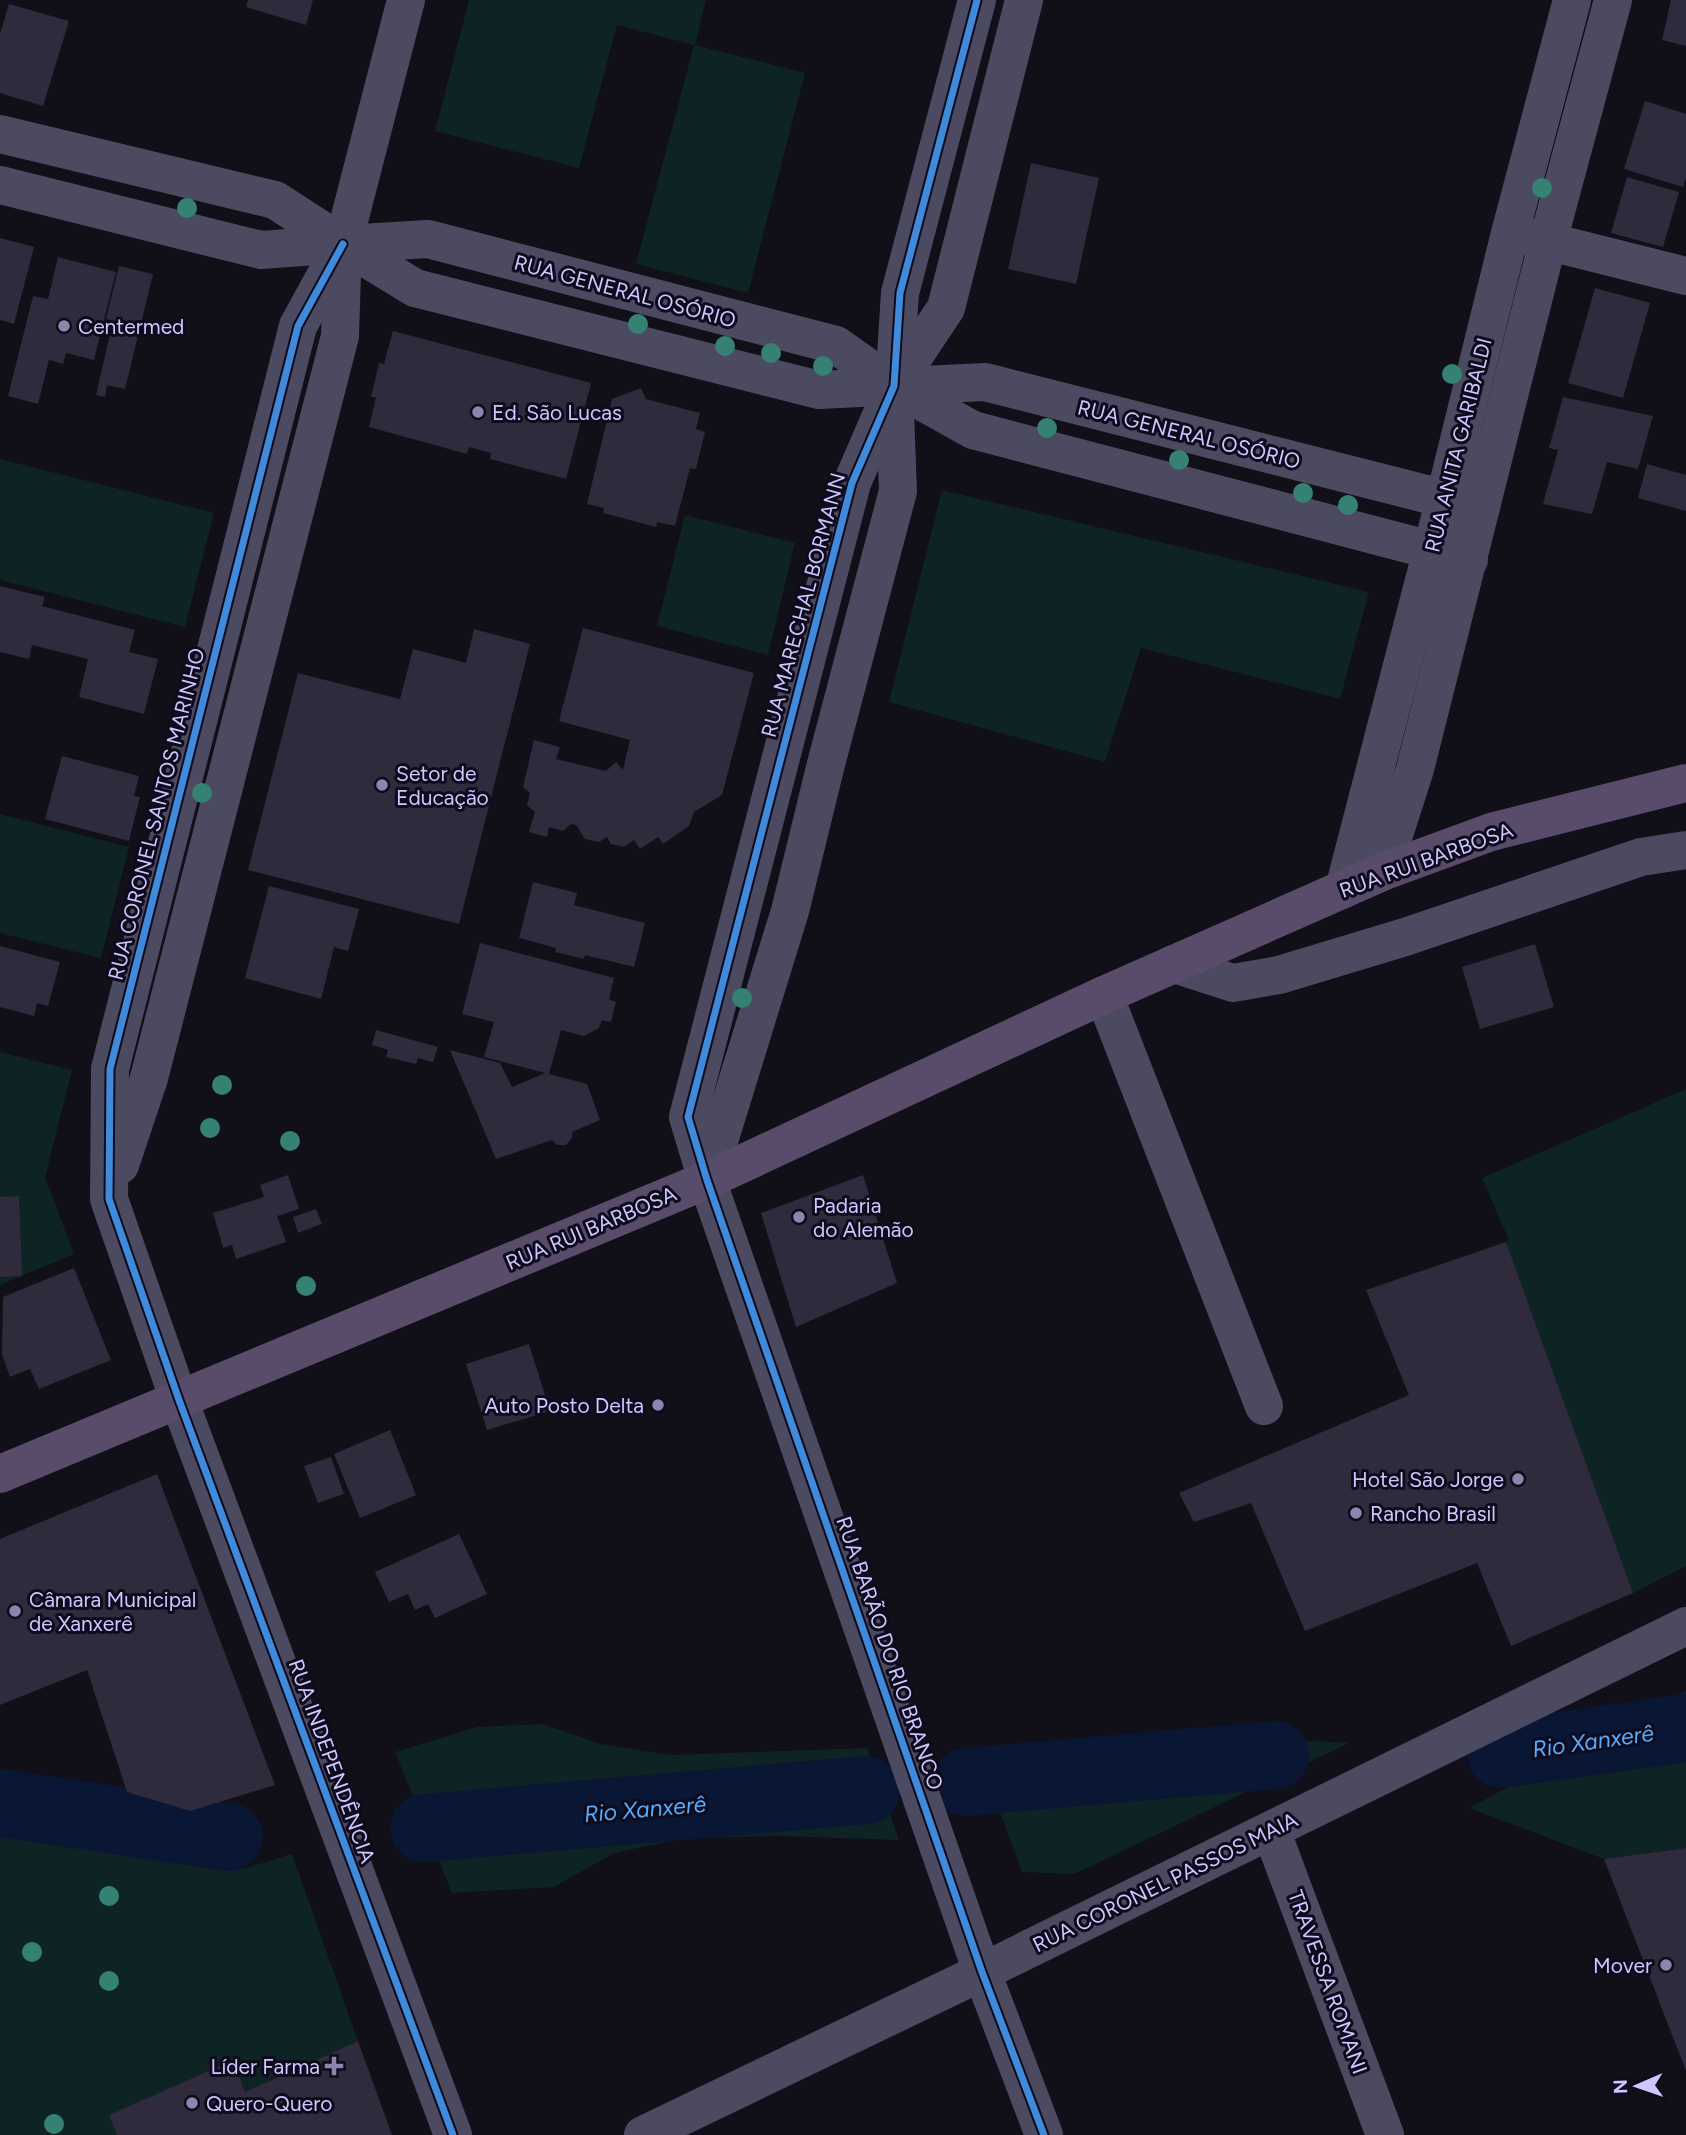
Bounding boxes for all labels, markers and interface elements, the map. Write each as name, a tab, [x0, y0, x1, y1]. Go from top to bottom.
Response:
street label: RUA GENERAL OSÓRIO	[511, 249, 739, 333]
place label: Centermed	[78, 314, 184, 339]
marker: Centermed	[56, 318, 72, 334]
street label: RUA ANITA GARIBALDI	[1419, 335, 1497, 555]
street label: RUA GENERAL OSÓRIO	[1075, 394, 1303, 474]
place label: Ed. São Lucas	[492, 400, 622, 425]
marker: Ed. São Lucas	[470, 404, 486, 420]
street label: RUA MARECHAL BORMANN	[756, 470, 850, 740]
street label: RUA CORONEL SANTOS MARINHO	[103, 645, 209, 983]
place label: Setor de Educação	[396, 761, 489, 810]
marker: Setor de Educação	[374, 777, 390, 793]
street label: RUA RUI BARBOSA	[1336, 817, 1516, 903]
street label: RUA RUI BARBOSA	[502, 1181, 680, 1275]
place label: Padaria do Alemão	[813, 1193, 914, 1242]
marker: Padaria do Alemão	[791, 1209, 807, 1225]
place label: Auto Posto Delta	[485, 1393, 644, 1418]
marker: Auto Posto Delta	[650, 1397, 666, 1413]
place label: Hotel São Jorge	[1352, 1467, 1504, 1492]
marker: Hotel São Jorge	[1510, 1471, 1526, 1487]
place label: Rancho Brasil	[1370, 1501, 1496, 1526]
marker: Rancho Brasil	[1348, 1505, 1364, 1521]
street label: RUA BARÃO DO RIO BRANCO	[831, 1513, 949, 1793]
place label: Câmara Municipal de Xanxerê	[29, 1587, 196, 1636]
marker: Câmara Municipal de Xanxerê	[7, 1603, 23, 1619]
street label: RUA INDEPENDÊNCIA	[283, 1656, 381, 1866]
water label: Rio Xanxerê	[1530, 1719, 1656, 1763]
water label: Rio Xanxerê	[583, 1790, 708, 1828]
street label: RUA CORONEL PASSOS MAIA	[1029, 1807, 1301, 1957]
street label: TRAVESSA ROMANI	[1283, 1887, 1373, 2077]
place label: Mover	[1593, 1953, 1652, 1978]
marker: Mover	[1658, 1957, 1674, 1973]
north arrow	[1602, 2051, 1672, 2121]
place label: Líder Farma	[210, 2054, 320, 2079]
marker: Líder Farma	[326, 2058, 342, 2074]
text: N	[1609, 2079, 1632, 2094]
place label: Quero-Quero	[206, 2091, 332, 2116]
marker: Quero-Quero	[184, 2095, 200, 2111]

